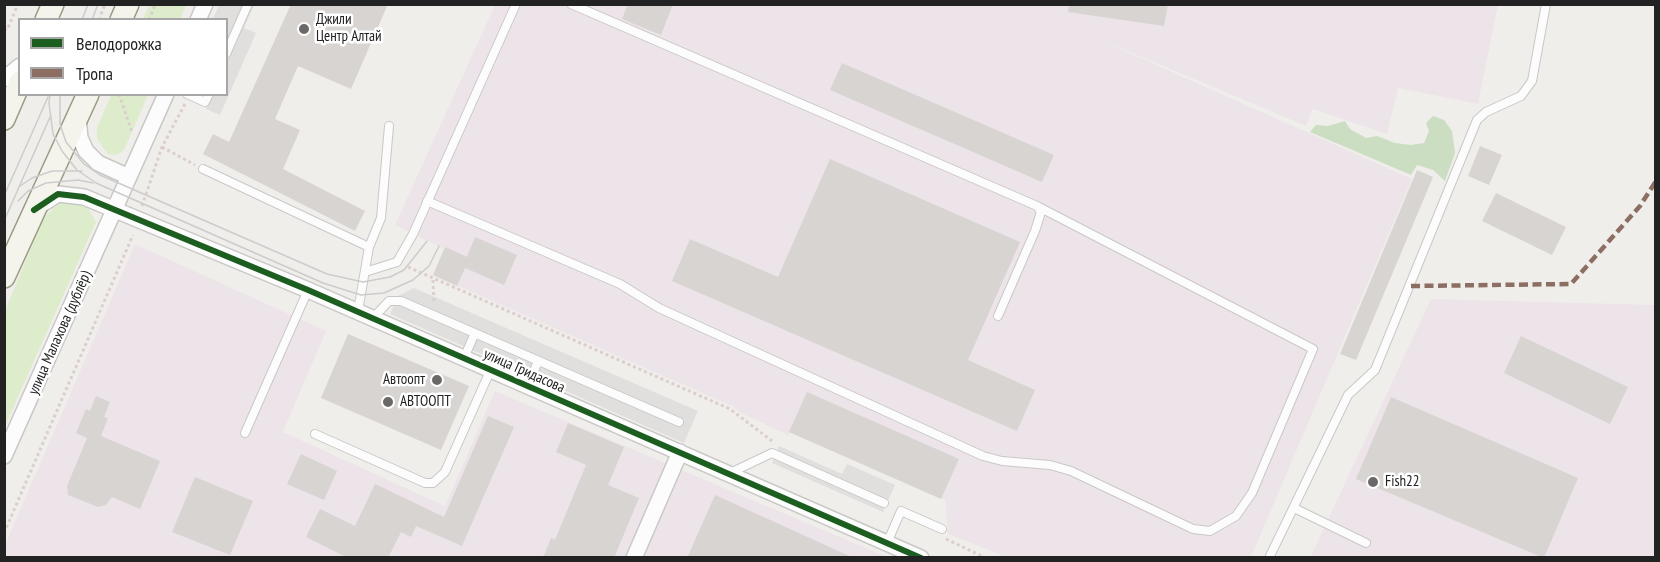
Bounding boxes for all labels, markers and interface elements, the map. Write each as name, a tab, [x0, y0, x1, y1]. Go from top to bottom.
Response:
place label: Джили Центр Алтай	[316, 11, 382, 46]
legend	[18, 18, 228, 96]
marker: Джили Центр Алтай	[297, 22, 311, 36]
text: Велодорожка	[76, 32, 162, 55]
text: Тропа	[76, 62, 113, 85]
street label: улица Малахова (дублёр)	[25, 268, 95, 398]
street label: улица Гридасова	[480, 345, 568, 397]
place label: Автоопт	[383, 371, 425, 389]
marker: Автоопт	[430, 373, 444, 387]
place label: АВТООПТ	[400, 393, 451, 411]
marker: АВТООПТ	[381, 395, 395, 409]
place label: Fish22	[1385, 473, 1420, 491]
marker: Fish22	[1366, 475, 1380, 489]

